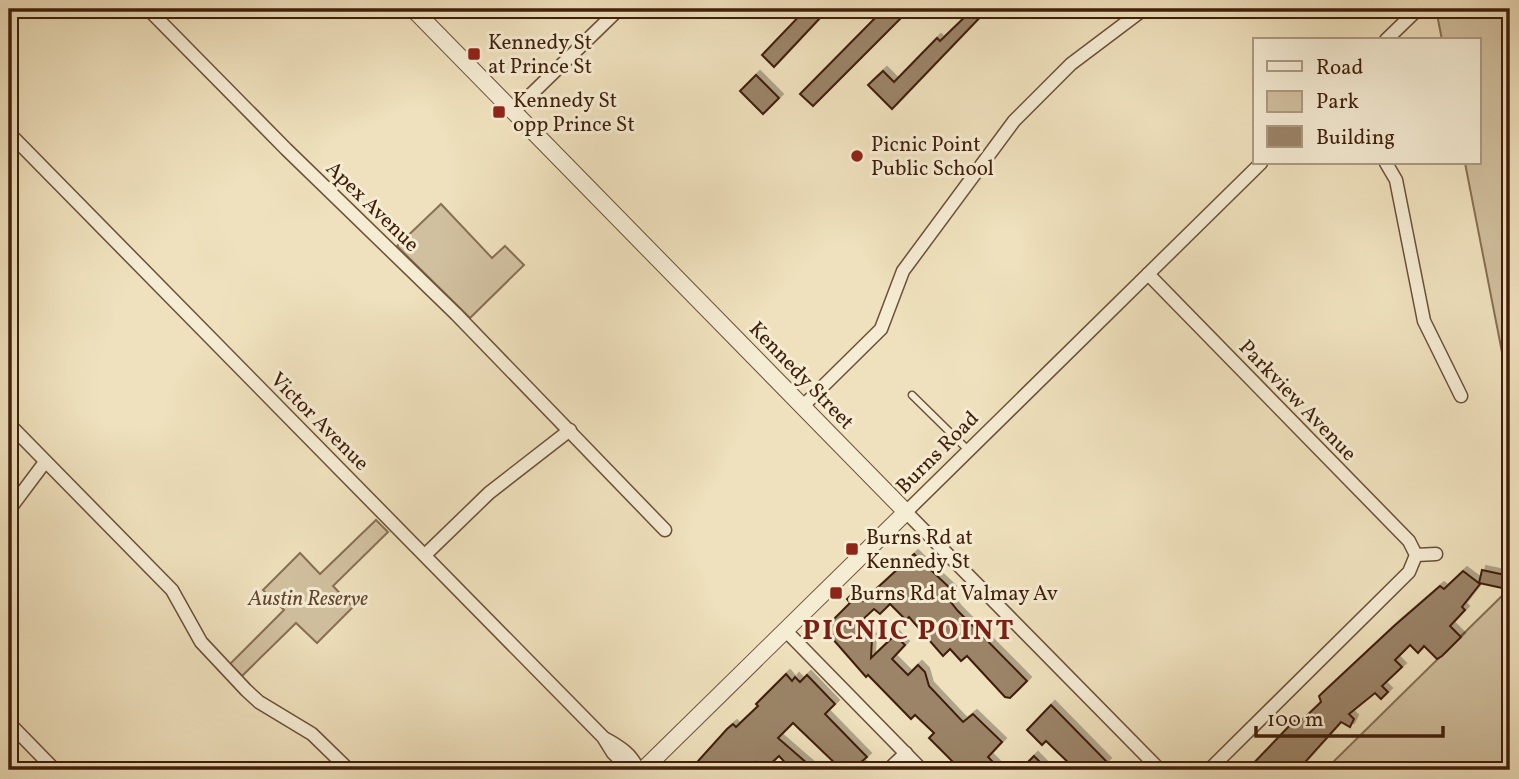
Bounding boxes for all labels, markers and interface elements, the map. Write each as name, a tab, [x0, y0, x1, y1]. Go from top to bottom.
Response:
place label: Kennedy St at Prince St	[488, 29, 592, 82]
legend	[1253, 38, 1480, 164]
marker: Kennedy St at Prince St	[466, 46, 482, 62]
text: Road	[1316, 54, 1363, 83]
place label: Kennedy St opp Prince St	[513, 87, 635, 140]
text: Park	[1316, 88, 1359, 117]
marker: Kennedy St opp Prince St	[491, 104, 507, 120]
text: Building	[1316, 124, 1395, 153]
place label: Picnic Point Public School	[871, 131, 994, 184]
marker: Picnic Point Public School	[849, 148, 865, 164]
street label: Apex Avenue	[319, 155, 425, 259]
street label: Kennedy Street	[742, 316, 860, 437]
street label: Parkview Avenue	[1231, 334, 1362, 468]
street label: Victor Avenue	[263, 366, 375, 478]
street label: Burns Road	[890, 405, 986, 501]
place label: Burns Rd at Kennedy St	[866, 524, 973, 577]
marker: Burns Rd at Kennedy St	[844, 541, 860, 557]
place label: Burns Rd at Valmay Av	[850, 580, 1058, 609]
park label: Austin Reserve	[247, 585, 368, 614]
marker: Burns Rd at Valmay Av	[828, 585, 844, 601]
district label: PICNIC POINT	[802, 612, 1016, 651]
scale bar	[1256, 695, 1444, 739]
text: 100 m	[1267, 706, 1324, 735]

